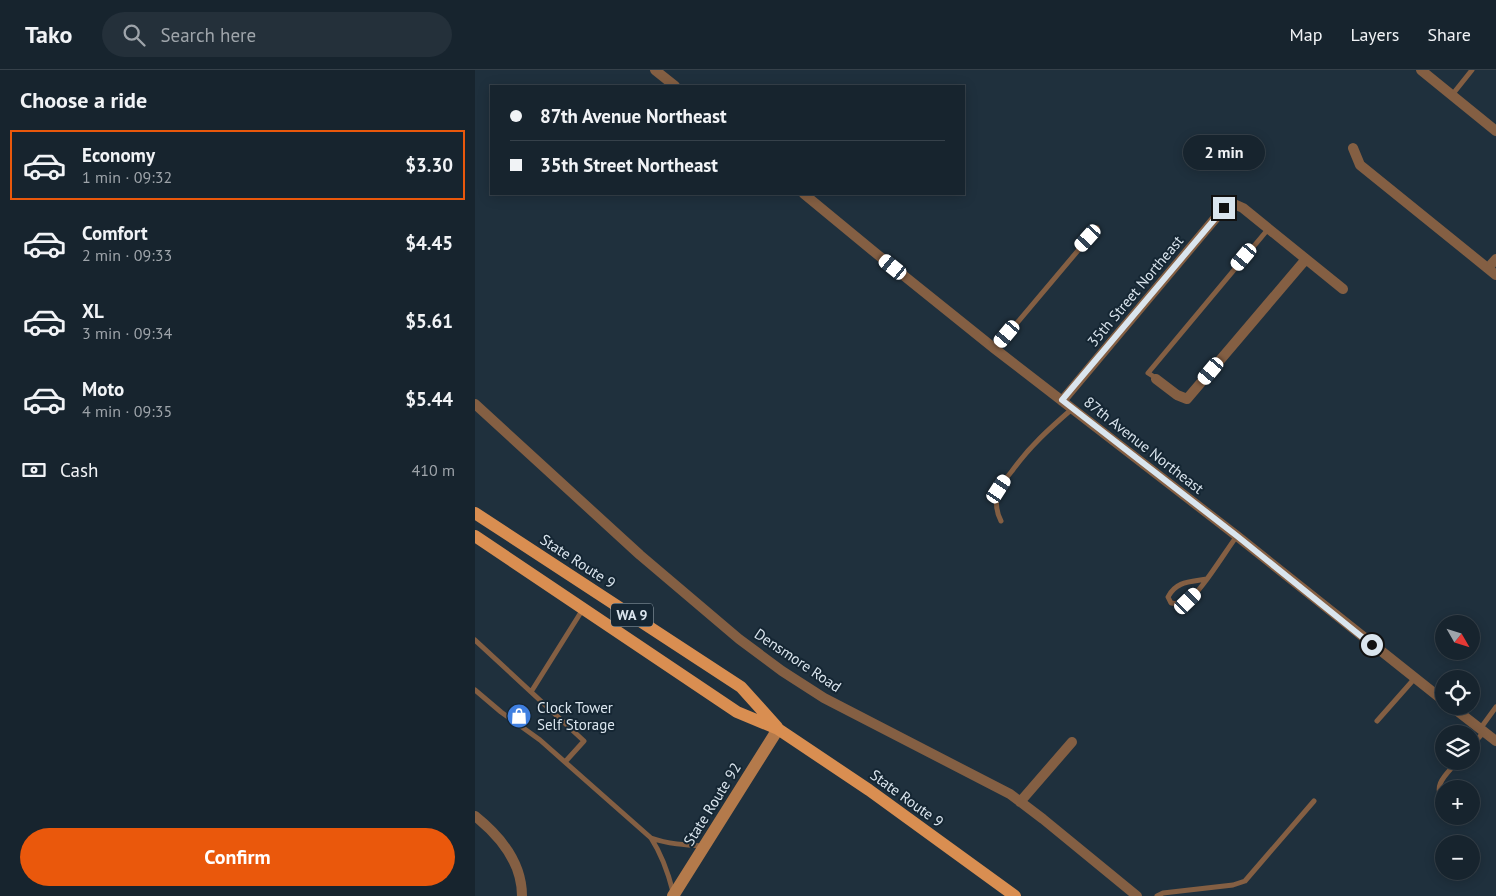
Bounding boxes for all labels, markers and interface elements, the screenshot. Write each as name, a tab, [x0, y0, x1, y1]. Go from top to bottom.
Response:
search box	[102, 12, 452, 57]
text: Tako	[25, 19, 72, 50]
icon: search	[120, 21, 148, 49]
text: Search here	[160, 23, 256, 47]
text: Map	[1290, 23, 1322, 46]
text: Layers	[1350, 23, 1399, 46]
text: Share	[1427, 23, 1471, 46]
text: Choose a ride	[20, 86, 147, 114]
text: 87th Avenue Northeast	[540, 104, 727, 128]
callout: 2 min	[1183, 136, 1265, 170]
text: 2 min	[1204, 142, 1244, 162]
icon: car	[22, 143, 67, 188]
text: Economy	[82, 143, 155, 167]
text: $3.30	[405, 153, 453, 177]
text: 35th Street Northeast	[540, 153, 718, 177]
text: 1 min · 09:32	[82, 167, 172, 187]
route end	[1213, 197, 1235, 219]
icon: car	[22, 221, 67, 266]
text: Comfort	[82, 221, 148, 245]
car	[1072, 222, 1103, 254]
text: $4.45	[405, 231, 453, 255]
street label: 35th Street Northeast	[1083, 231, 1187, 351]
car	[1228, 241, 1259, 273]
text: 2 min · 09:33	[82, 245, 172, 265]
car	[876, 252, 909, 282]
icon: car	[22, 299, 67, 344]
text: XL	[82, 299, 104, 323]
text: $5.61	[405, 309, 453, 333]
car	[991, 318, 1022, 350]
text: 3 min · 09:34	[82, 323, 172, 343]
car	[1195, 355, 1226, 387]
icon: car	[22, 377, 67, 422]
text: Moto	[82, 377, 124, 401]
text: $5.44	[405, 387, 453, 411]
street label: 87th Avenue Northeast	[1080, 392, 1208, 498]
text: 4 min · 09:35	[82, 401, 172, 421]
icon: cash	[20, 456, 48, 484]
text: Cash	[60, 458, 98, 482]
text: 410 m	[412, 460, 455, 480]
car	[984, 472, 1013, 506]
street label: State Route 9	[537, 530, 619, 592]
car	[1172, 585, 1204, 617]
road number: WA 9	[611, 604, 653, 626]
north arrow	[1435, 615, 1480, 660]
map controls	[1435, 615, 1480, 880]
street label: Densmore Road	[751, 624, 845, 696]
route start	[1361, 634, 1383, 656]
button: locate	[1435, 670, 1480, 715]
place label: Clock Tower Self Storage	[537, 698, 615, 734]
shop icon: Clock Tower Self Storage	[506, 703, 532, 729]
button: layers	[1435, 725, 1480, 770]
street label: State Route 92	[679, 759, 745, 849]
street label: State Route 9	[867, 765, 947, 831]
button: +	[1435, 780, 1480, 825]
button: Confirm	[20, 828, 455, 886]
button: −	[1435, 835, 1480, 880]

